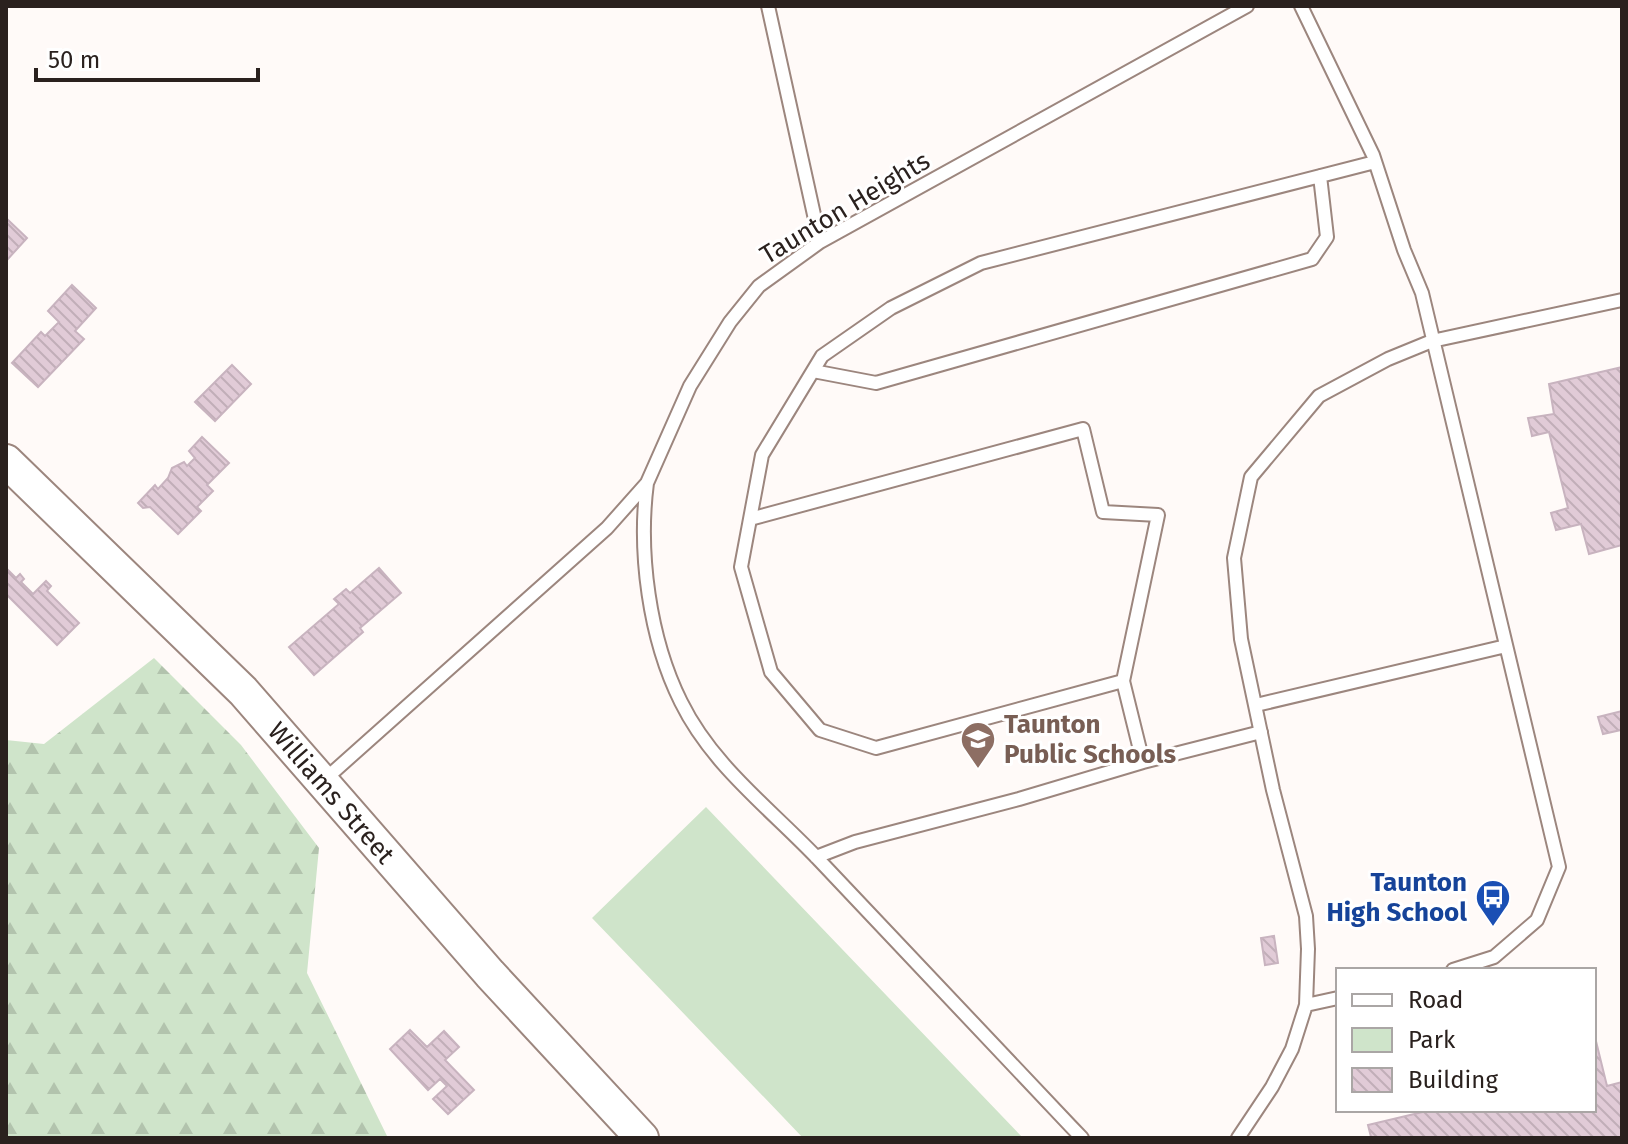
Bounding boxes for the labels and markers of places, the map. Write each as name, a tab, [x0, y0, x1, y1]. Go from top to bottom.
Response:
place label: Taunton Public Schools	[1004, 709, 1176, 770]
school or university icon: Taunton Public Schools	[959, 720, 997, 770]
place label: Taunton High School	[1326, 867, 1467, 928]
bus stop icon: Taunton High School	[1474, 878, 1512, 928]

